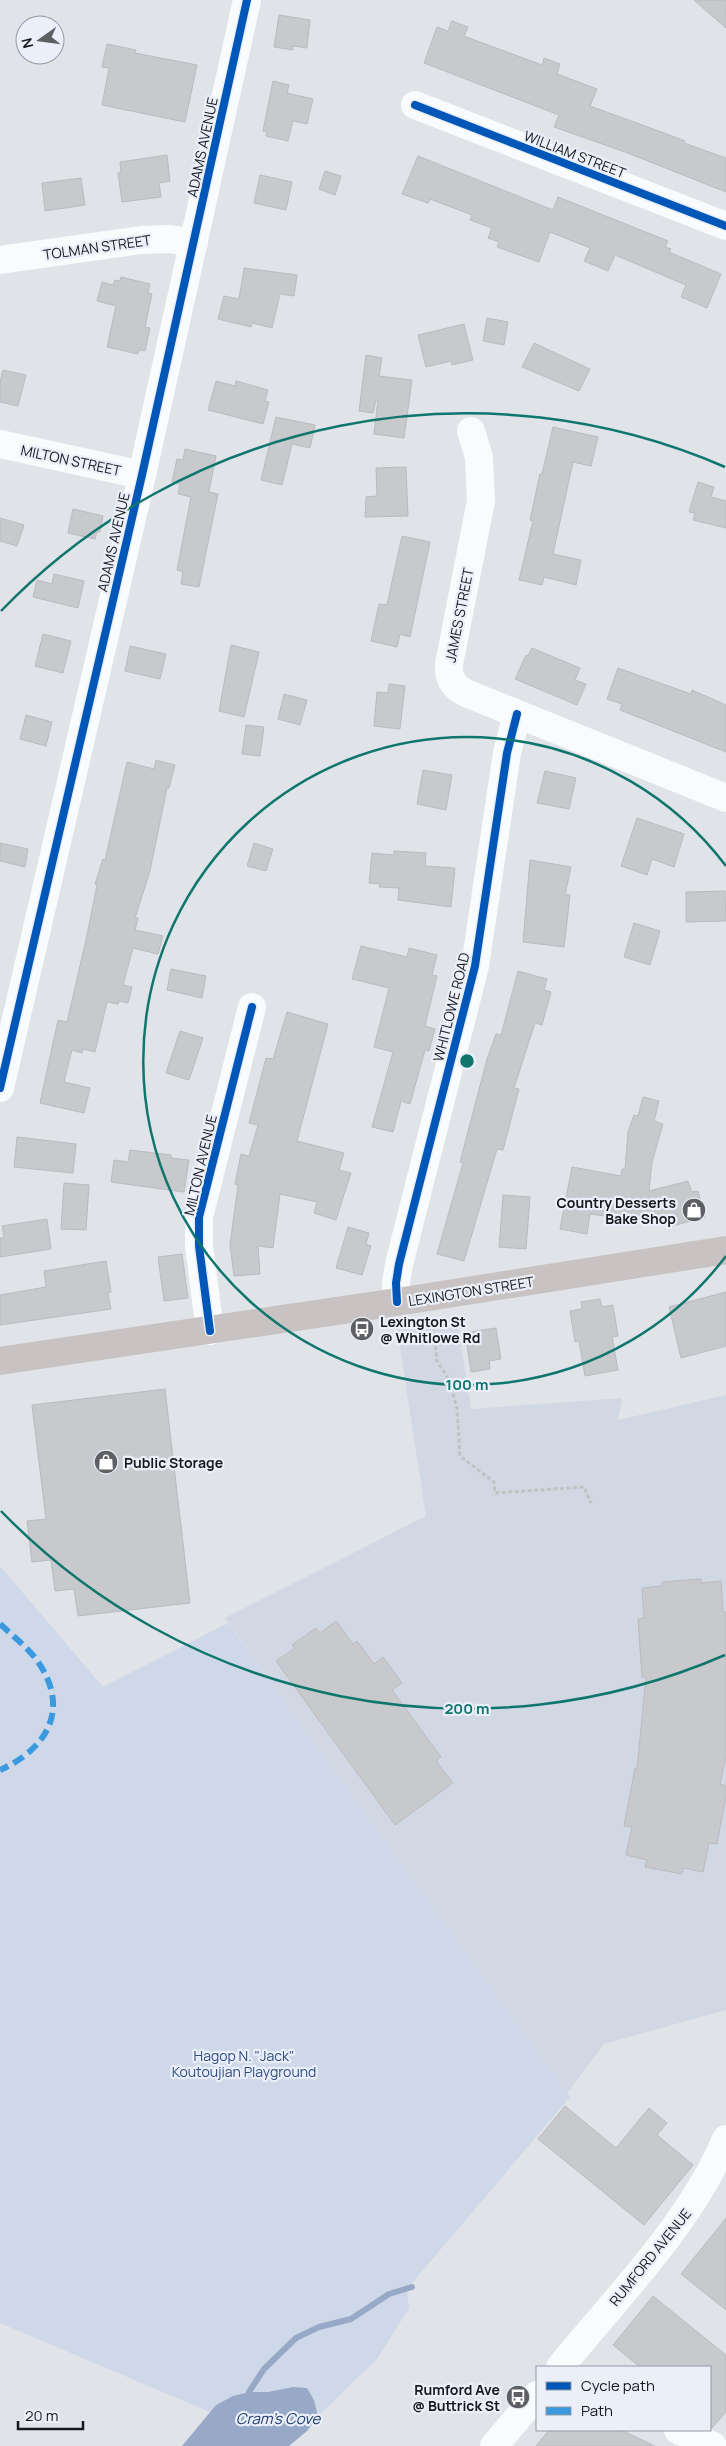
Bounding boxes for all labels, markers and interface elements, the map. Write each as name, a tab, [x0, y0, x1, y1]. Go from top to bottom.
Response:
north arrow	[15, 15, 65, 65]
text: N	[16, 36, 37, 50]
street label: ADAMS AVENUE	[182, 95, 222, 199]
street label: WILLIAM STREET	[521, 126, 629, 182]
street label: TOLMAN STREET	[42, 230, 153, 264]
street label: MILTON STREET	[19, 440, 123, 480]
street label: ADAMS AVENUE	[92, 490, 134, 594]
street label: JAMES STREET	[441, 565, 478, 664]
street label: WHITLOWE ROAD	[428, 951, 474, 1063]
centre of rings	[458, 1052, 476, 1070]
street label: MILTON AVENUE	[179, 1112, 221, 1217]
place label: Country Desserts Bake Shop	[556, 1193, 676, 1228]
shop icon: Country Desserts Bake Shop	[681, 1197, 707, 1223]
street label: LEXINGTON STREET	[407, 1272, 536, 1310]
place label: Lexington St @ Whitlowe Rd	[380, 1312, 480, 1347]
bus stop icon: Lexington St @ Whitlowe Rd	[349, 1316, 375, 1342]
text: 100 m	[446, 1374, 488, 1395]
shop icon: Public Storage	[93, 1449, 119, 1475]
place label: Public Storage	[124, 1453, 223, 1472]
text: 200 m	[444, 1698, 490, 1719]
park label: Hagop N. "Jack" Koutoujian Playground	[172, 2046, 316, 2081]
street label: RUMFORD AVENUE	[605, 2204, 695, 2310]
legend	[536, 2366, 711, 2431]
text: Cycle path	[581, 2375, 655, 2396]
place label: Rumford Ave @ Buttrick St	[412, 2380, 500, 2415]
bus stop icon: Rumford Ave @ Buttrick St	[505, 2384, 531, 2410]
scale bar	[18, 2398, 82, 2430]
text: Path	[581, 2400, 613, 2421]
text: 20 m	[25, 2405, 58, 2426]
water label: Cram's Cove	[236, 2408, 322, 2429]

